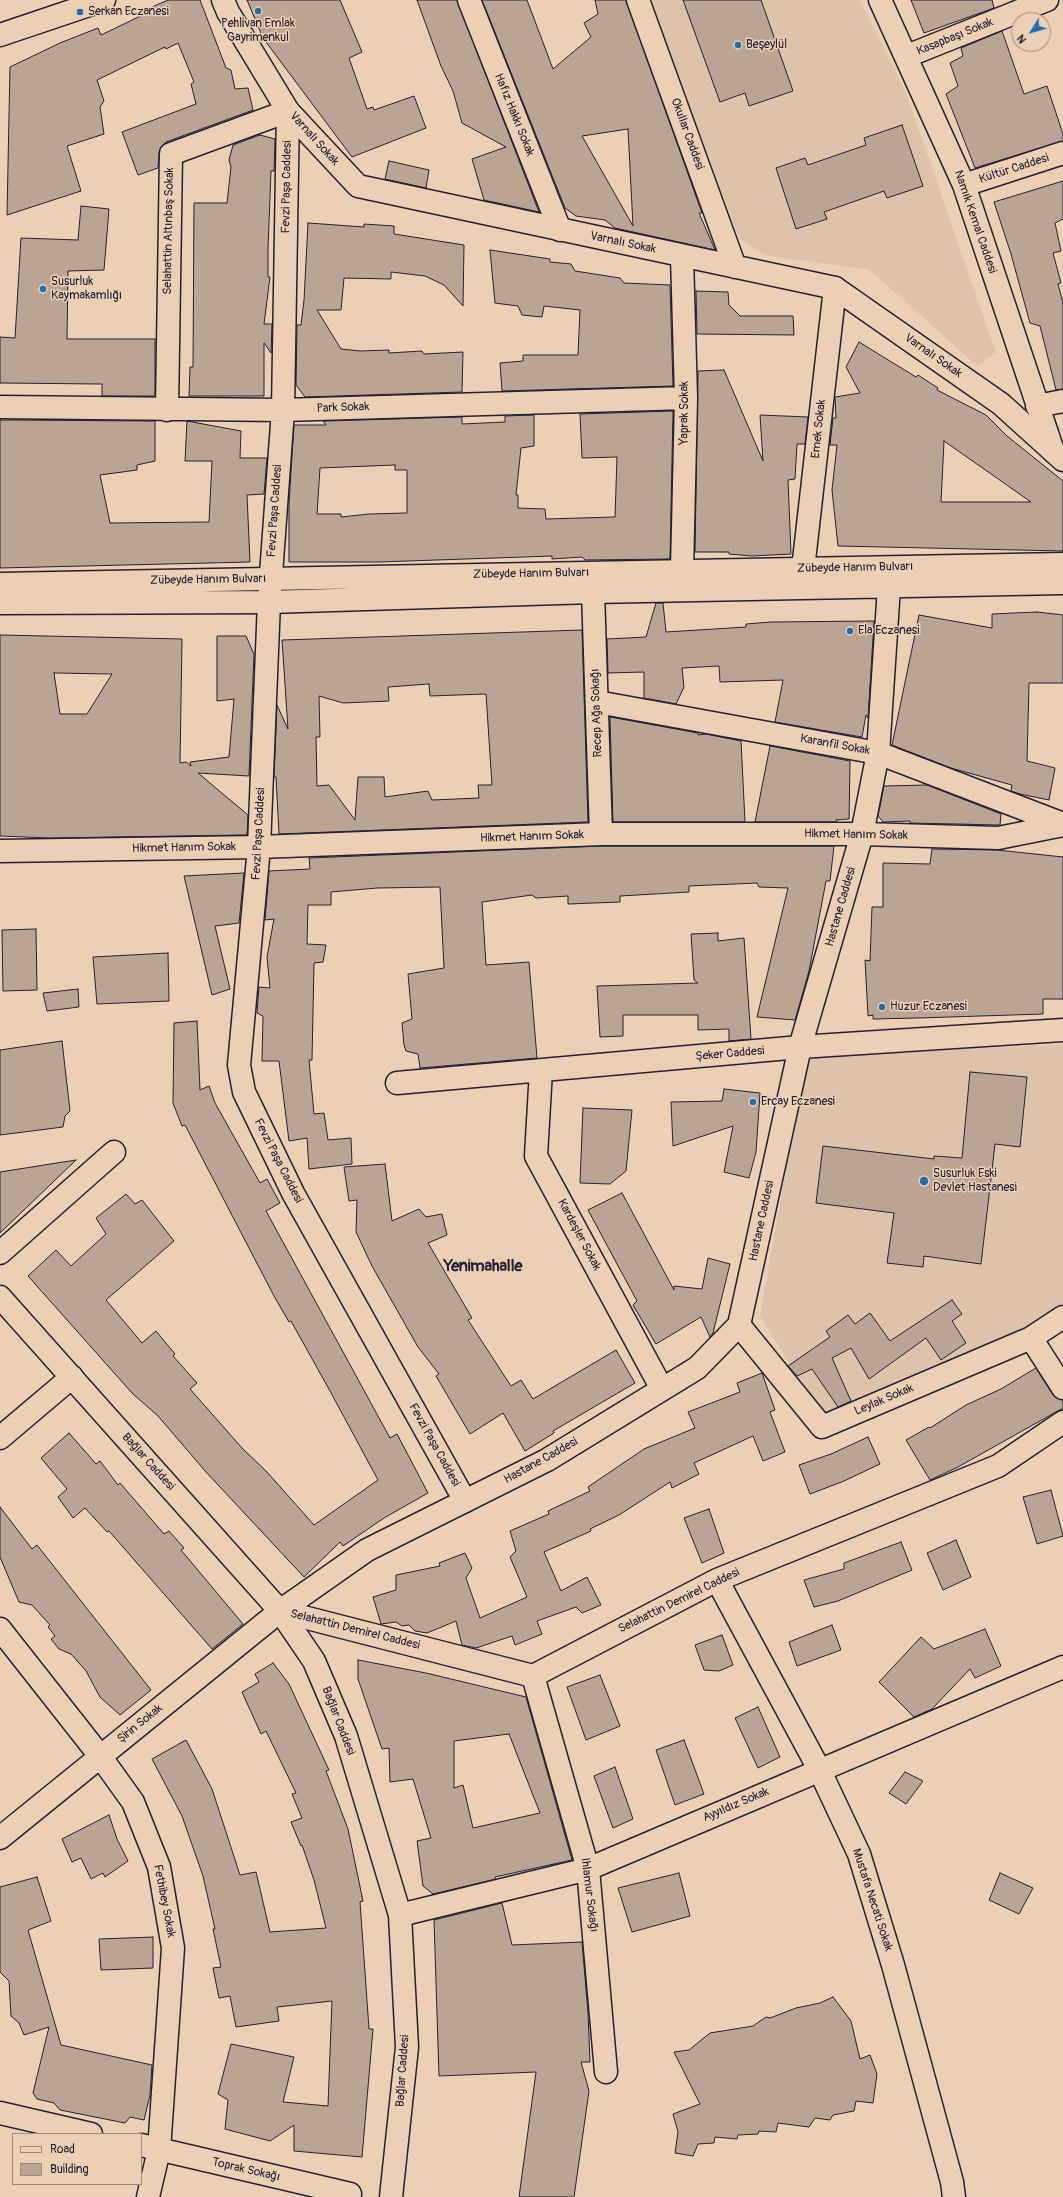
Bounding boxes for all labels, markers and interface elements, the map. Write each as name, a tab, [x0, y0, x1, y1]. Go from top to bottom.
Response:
place label: Serkan Eczanesi	[88, 5, 169, 19]
marker: Pehlivan Emlak Gayrimenkul	[253, 6, 263, 16]
marker: Serkan Eczanesi	[75, 7, 85, 17]
north arrow	[1011, 12, 1051, 52]
street label: Kasapbaşı Sokak	[915, 15, 995, 59]
place label: Pehlivan Emlak Gayrimenkul	[221, 17, 295, 45]
text: N	[1014, 32, 1029, 46]
place label: Beşeylül	[746, 38, 787, 52]
marker: Beşeylül	[733, 40, 743, 50]
street label: Hafız Hakkı Sokak	[491, 71, 537, 159]
street label: Okullar Caddesi	[667, 96, 707, 172]
street label: Varnalı Sokak	[286, 109, 342, 169]
street label: Fevzi Paşa Caddesi	[279, 141, 295, 233]
street label: Kültür Caddesi	[977, 151, 1051, 187]
street label: Selahattin Altınbaş Sokak	[161, 167, 177, 295]
street label: Namık Kemal Caddesi	[951, 169, 999, 275]
street label: Varnalı Sokak	[589, 229, 657, 257]
place label: Susurluk Kaymakamlığı	[51, 275, 122, 303]
marker: Susurluk Kaymakamlığı	[38, 284, 48, 294]
street label: Varnalı Sokak	[901, 331, 965, 381]
street label: Yaprak Sokak	[678, 381, 692, 445]
street label: Emek Sokak	[809, 399, 829, 459]
street label: Park Sokak	[316, 400, 370, 416]
street label: Fevzi Paşa Caddesi	[265, 464, 285, 558]
street label: Zübeyde Hanım Bulvarı	[797, 560, 913, 576]
street label: Zübeyde Hanım Bulvarı	[473, 566, 589, 582]
street label: Zübeyde Hanım Bulvarı	[150, 572, 266, 588]
place label: Ela Eczanesi	[858, 624, 919, 638]
marker: Ela Eczanesi	[845, 626, 855, 636]
street label: Recep Ağa Sokağı	[588, 668, 606, 758]
street label: Karanfil Sokak	[799, 732, 871, 758]
street label: Fevzi Paşa Caddesi	[249, 787, 269, 881]
street label: Hikmet Hanım Sokak	[804, 827, 908, 843]
street label: Hikmet Hanım Sokak	[480, 828, 584, 846]
street label: Hikmet Hanım Sokak	[132, 840, 236, 856]
street label: Hastane Caddesi	[823, 866, 859, 948]
place label: Huzur Eczanesi	[890, 1000, 967, 1014]
marker: Huzur Eczanesi	[877, 1002, 887, 1012]
street label: Şeker Caddesi	[695, 1044, 765, 1064]
place label: Ercay Eczanesi	[761, 1095, 835, 1109]
marker: Ercay Eczanesi	[748, 1097, 758, 1107]
street label: Fevzi Paşa Caddesi	[251, 1116, 305, 1206]
place label: Susurluk Eski Devlet Hastanesi	[933, 1167, 1017, 1195]
marker: Susurluk Eski Devlet Hastanesi	[918, 1175, 930, 1187]
street label: Hastane Caddesi	[746, 1179, 778, 1263]
street label: Kardeşler Sokak	[554, 1197, 604, 1273]
district label: Yenimahalle	[444, 1257, 522, 1277]
street label: Leylak Sokak	[852, 1381, 916, 1419]
street label: Fevzi Paşa Caddesi	[405, 1401, 463, 1489]
street label: Bağlar Caddesi	[118, 1430, 178, 1494]
street label: Hastane Caddesi	[502, 1435, 580, 1487]
street label: Selahattin Demirel Caddesi	[616, 1565, 742, 1637]
street label: Selahattin Demirel Caddesi	[289, 1607, 421, 1653]
street label: Bağlar Caddesi	[318, 1685, 358, 1757]
street label: Şirin Sokak	[114, 1701, 166, 1747]
street label: Ayyıldız Sokak	[701, 1785, 771, 1825]
street label: Mustafa Necati Sokak	[849, 1847, 895, 1953]
street label: Ihlamur Sokağı	[577, 1857, 601, 1933]
street label: Fethibey Sokak	[150, 1863, 178, 1939]
street label: Bağlar Caddesi	[393, 2034, 413, 2108]
legend	[12, 2133, 142, 2185]
text: Road	[50, 2142, 75, 2157]
street label: Toprak Sokağı	[211, 2155, 281, 2185]
text: Building	[50, 2162, 89, 2177]

